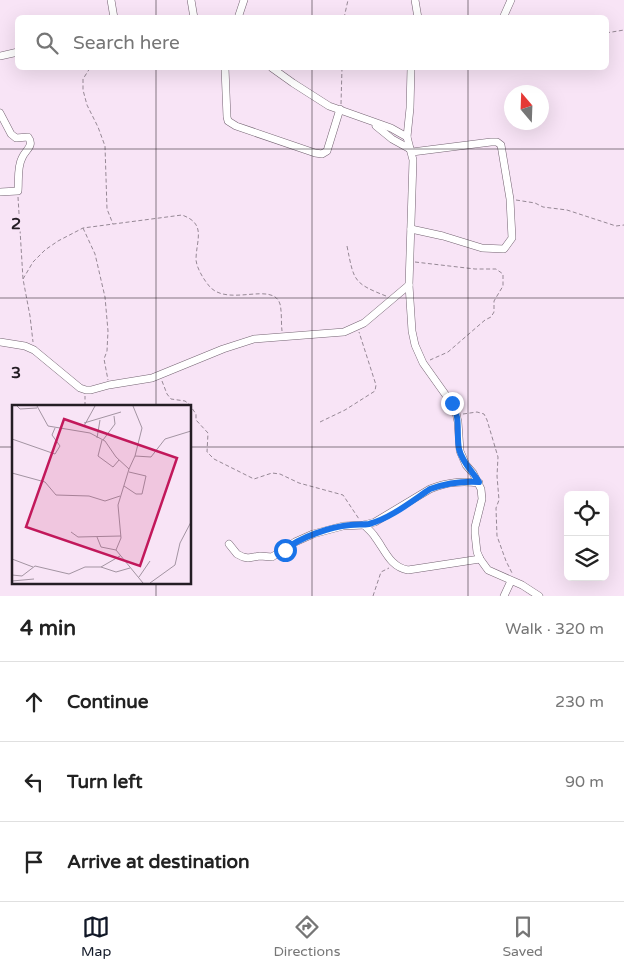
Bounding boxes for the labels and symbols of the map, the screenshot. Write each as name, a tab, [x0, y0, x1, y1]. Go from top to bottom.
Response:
north arrow	[504, 85, 549, 130]
text: 2	[11, 214, 21, 234]
text: 3	[11, 363, 21, 383]
route end	[441, 392, 464, 415]
inset map	[12, 405, 191, 584]
route start	[274, 539, 297, 562]

